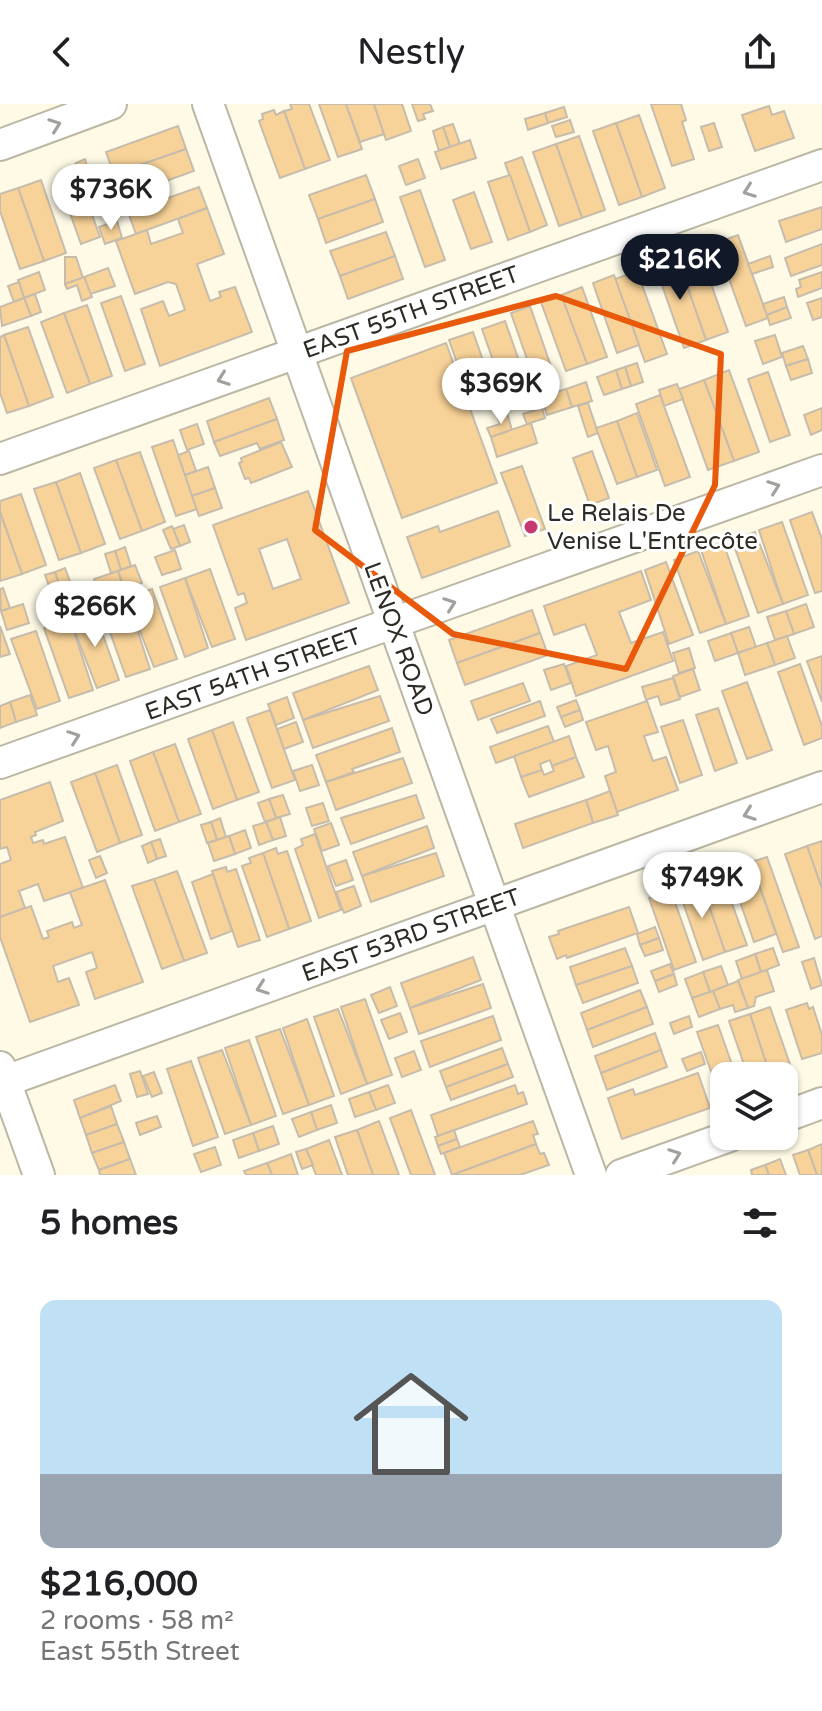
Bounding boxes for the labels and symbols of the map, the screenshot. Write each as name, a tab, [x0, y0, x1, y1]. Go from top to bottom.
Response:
one-way arrow	[47, 118, 61, 134]
pin: $736K	[55, 164, 167, 232]
one-way arrow	[742, 182, 756, 198]
pin: $216K	[624, 234, 736, 302]
street label: EAST 55TH STREET	[299, 260, 524, 365]
pin: $369K	[445, 358, 557, 426]
one-way arrow	[216, 370, 230, 386]
one-way arrow	[766, 480, 780, 497]
place label: Le Relais De Venise L'Entrecôte	[547, 499, 758, 556]
marker: Le Relais De Venise L'Entrecôte	[522, 518, 540, 536]
street label: LENOX ROAD	[357, 558, 440, 720]
pin: $266K	[39, 581, 151, 649]
one-way arrow	[443, 597, 457, 613]
street label: EAST 54TH STREET	[141, 622, 366, 727]
one-way arrow	[66, 731, 80, 747]
one-way arrow	[742, 804, 756, 820]
pin: $749K	[646, 852, 758, 920]
street label: EAST 53RD STREET	[298, 882, 525, 988]
one-way arrow	[256, 978, 270, 995]
one-way arrow	[668, 1149, 682, 1165]

